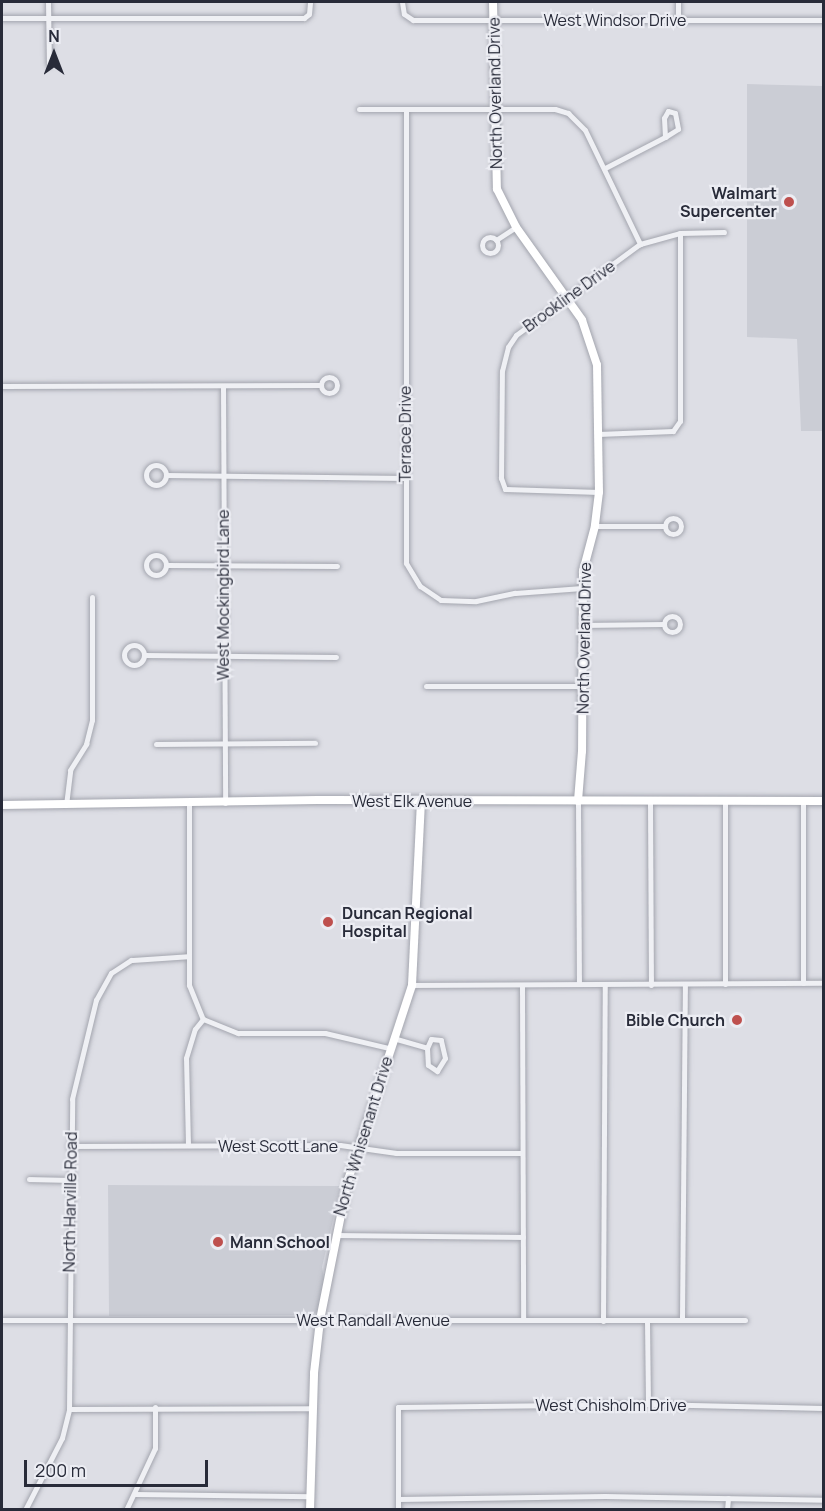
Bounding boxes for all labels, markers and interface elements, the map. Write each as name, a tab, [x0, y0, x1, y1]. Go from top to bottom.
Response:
street label: West Windsor Drive	[544, 10, 686, 30]
street label: North Overland Drive	[484, 17, 506, 169]
north arrow	[24, 24, 84, 84]
text: N	[48, 25, 60, 47]
place label: Walmart Supercenter	[680, 183, 777, 221]
marker: Walmart Supercenter	[782, 195, 796, 209]
street label: Brookline Drive	[519, 256, 619, 336]
street label: Terrace Drive	[395, 386, 415, 482]
street label: West Mockingbird Lane	[213, 509, 233, 681]
street label: North Overland Drive	[573, 562, 595, 714]
street label: West Elk Avenue	[352, 791, 472, 811]
place label: Duncan Regional Hospital	[342, 903, 473, 941]
marker: Duncan Regional Hospital	[319, 913, 337, 931]
place label: Bible Church	[626, 1010, 725, 1030]
marker: Bible Church	[730, 1013, 744, 1027]
street label: North Whisenant Drive	[330, 1054, 396, 1218]
street label: North Harville Road	[59, 1131, 81, 1273]
street label: West Scott Lane	[218, 1136, 338, 1156]
place label: Mann School	[230, 1232, 330, 1252]
marker: Mann School	[211, 1235, 225, 1249]
street label: West Randall Avenue	[296, 1310, 450, 1330]
street label: West Chisholm Drive	[535, 1395, 687, 1415]
scale bar	[27, 1448, 212, 1486]
text: 200 m	[35, 1458, 86, 1482]

